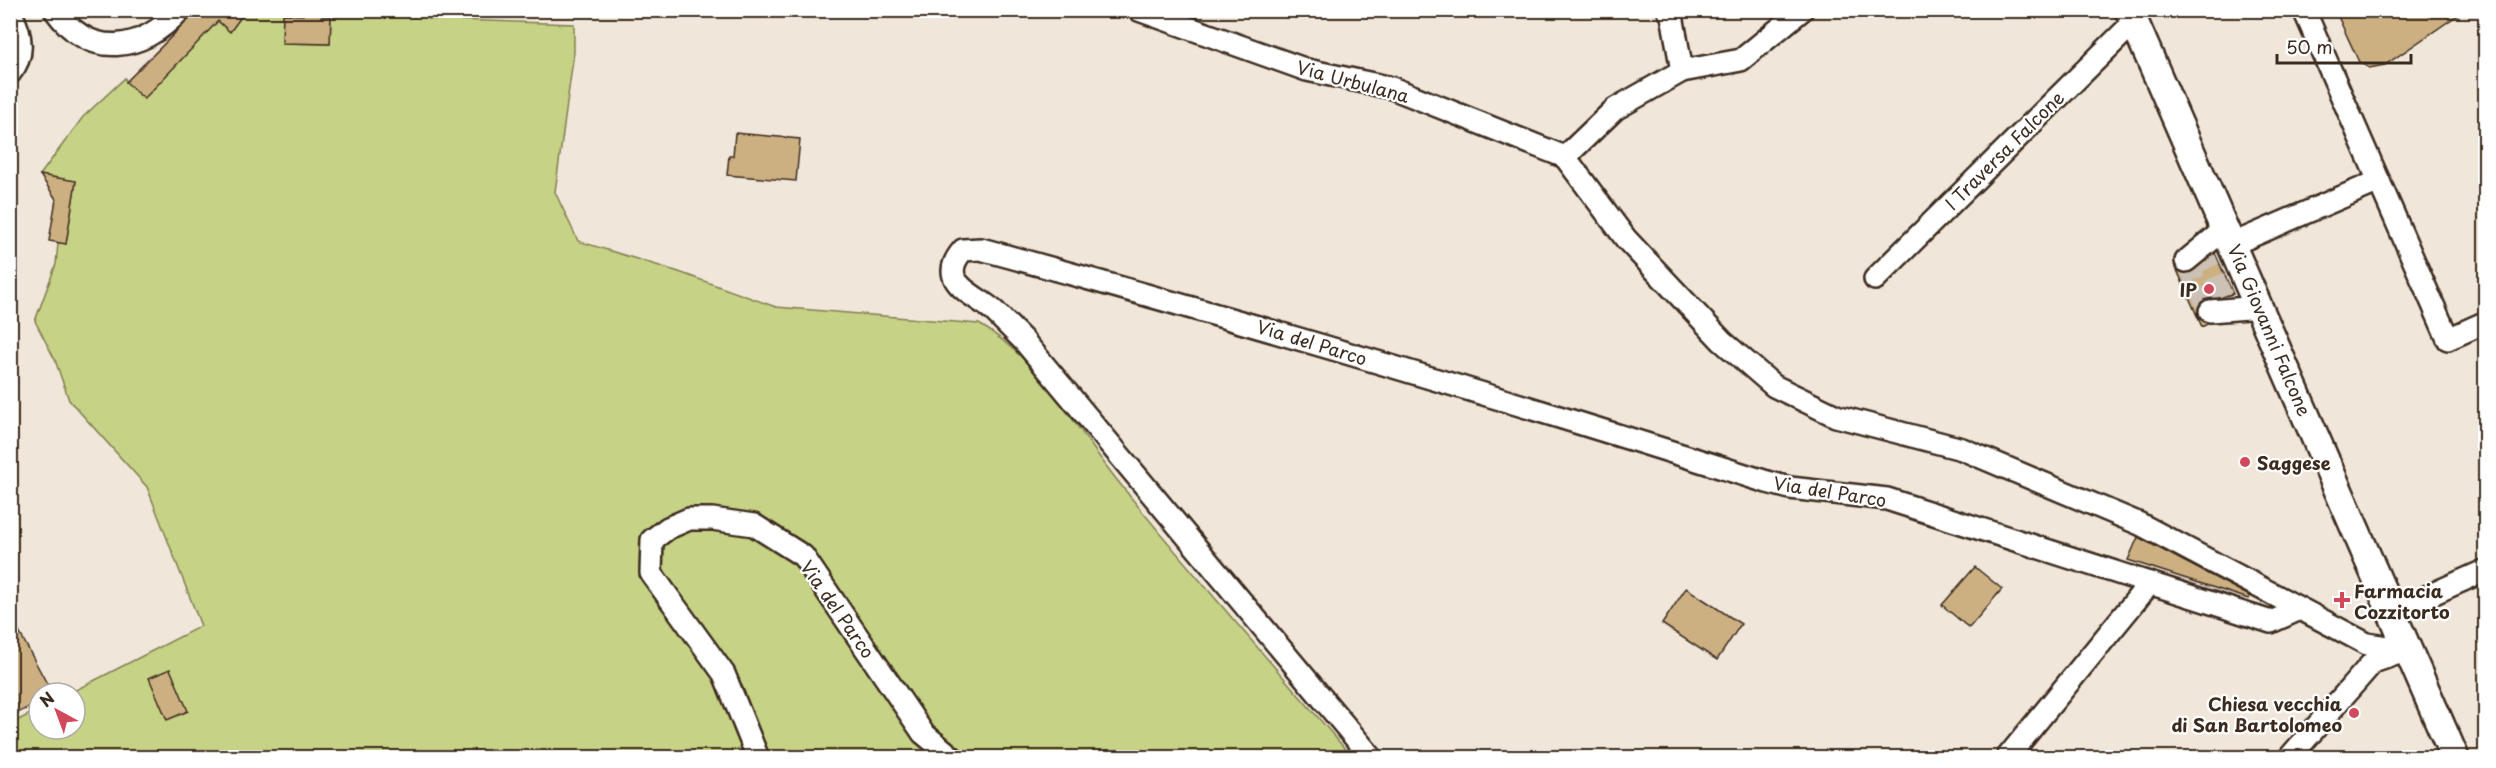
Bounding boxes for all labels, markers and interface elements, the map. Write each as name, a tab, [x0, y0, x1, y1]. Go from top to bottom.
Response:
scale bar	[2277, 27, 2410, 65]
text: 50 m	[2286, 33, 2333, 60]
street label: Via Urbulana	[1294, 53, 1413, 109]
street label: I Traversa Falcone	[1938, 84, 2070, 216]
street label: Via Giovanni Falcone	[2222, 240, 2318, 420]
place label: IP	[2179, 276, 2197, 303]
marker: IP	[2202, 282, 2216, 296]
street label: Via del Parco	[1253, 312, 1371, 372]
place label: Saggese	[2257, 449, 2331, 476]
marker: Saggese	[2238, 455, 2252, 469]
street label: Via del Parco	[1772, 469, 1888, 513]
street label: Via del Parco	[794, 555, 882, 663]
place label: Farmacia Cozzitorto	[2354, 577, 2450, 625]
marker: Farmacia Cozzitorto	[2335, 593, 2349, 607]
north arrow	[27, 681, 87, 741]
text: N	[34, 686, 59, 712]
place label: Chiesa vecchia di San Bartolomeo	[2171, 690, 2343, 738]
marker: Chiesa vecchia di San Bartolomeo	[2347, 706, 2361, 720]

